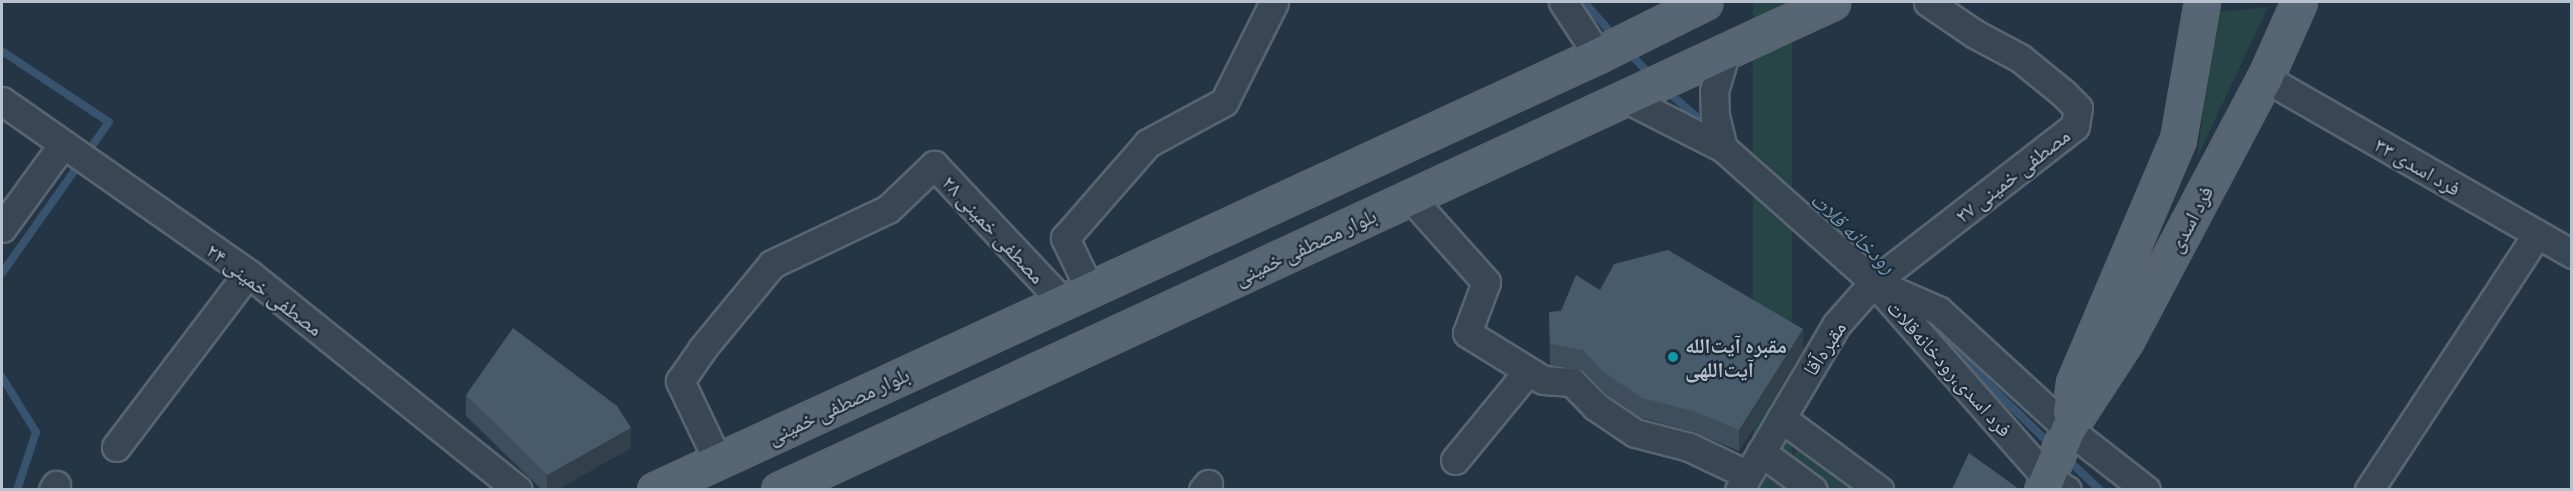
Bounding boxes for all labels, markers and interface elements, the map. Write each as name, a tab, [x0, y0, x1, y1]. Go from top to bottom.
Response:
street label: مصطفی خمینی ۲۷	[1949, 122, 2075, 228]
street label: فرد اسدی ۳۳	[2371, 131, 2465, 201]
street label: مصطفی خمینی ۲۸	[937, 170, 1051, 288]
street label: فرد اسدی	[2162, 181, 2218, 257]
water label: رودخانه قلات	[1806, 186, 1902, 278]
street label: بلوار مصطفی خمینی	[1230, 202, 1380, 290]
street label: مصطفی خمینی ۲۴	[202, 237, 328, 341]
street label: فرد اسدی،رودخانه‌قلات	[1882, 295, 2018, 441]
street label: مقبره‌آقا	[1797, 316, 1851, 380]
place label: مقبره آیت‌الله آیت‌اللهی	[1685, 332, 1787, 382]
marker: مقبره آیت‌الله آیت‌اللهی	[1666, 350, 1680, 364]
street label: بلوار مصطفی خمینی	[763, 361, 913, 449]

